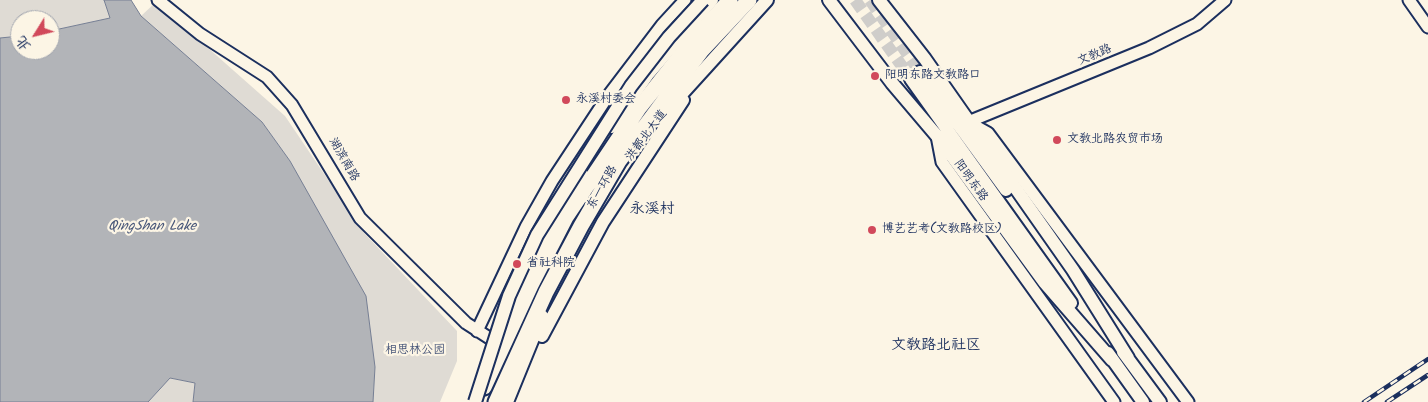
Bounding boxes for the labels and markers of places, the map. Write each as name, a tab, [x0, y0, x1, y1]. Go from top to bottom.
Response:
place label: 阳明东路文教路口	[885, 69, 981, 83]
marker: 阳明东路文教路口	[869, 70, 881, 82]
place label: 永溪村委会	[576, 93, 636, 107]
marker: 永溪村委会	[560, 94, 572, 106]
place label: 文教北路农贸市场	[1067, 133, 1163, 147]
marker: 文教北路农贸市场	[1051, 134, 1063, 146]
place label: 博艺艺考(文教路校区)	[882, 223, 1002, 237]
marker: 博艺艺考(文教路校区)	[866, 224, 878, 236]
place label: 省社科院	[527, 257, 575, 271]
marker: 省社科院	[511, 258, 523, 270]

